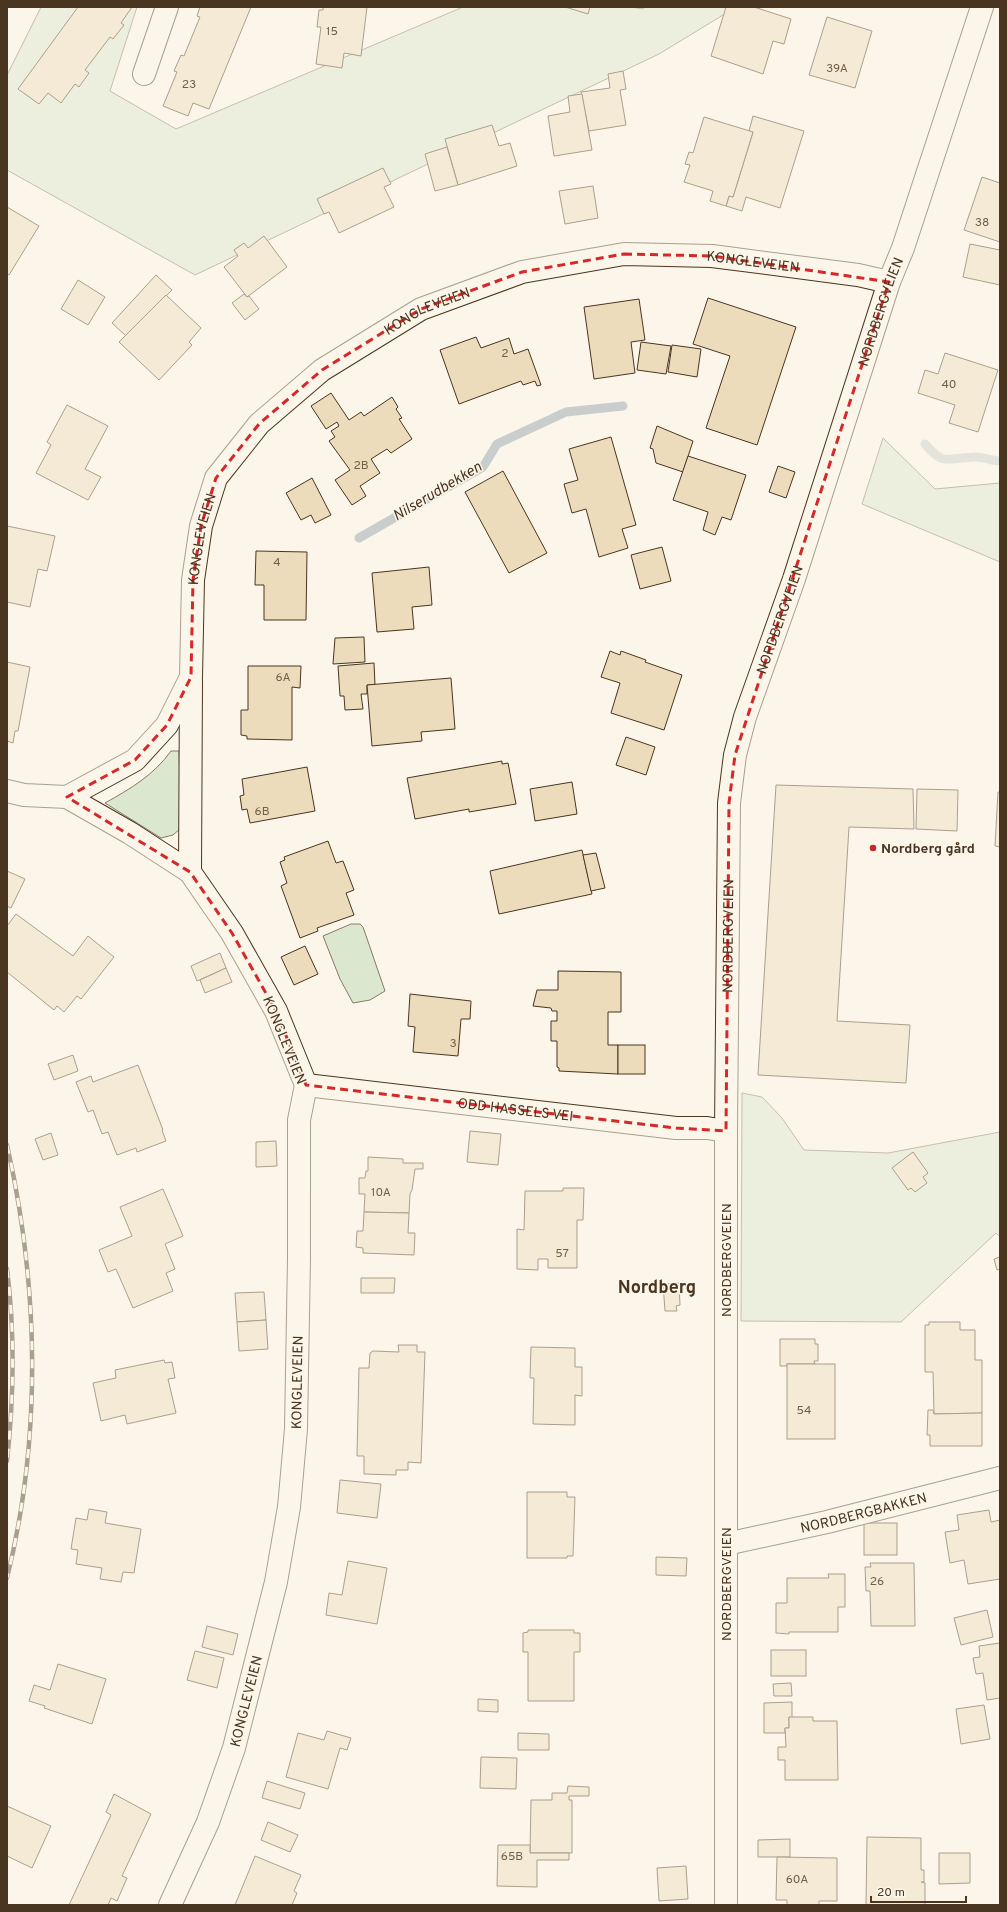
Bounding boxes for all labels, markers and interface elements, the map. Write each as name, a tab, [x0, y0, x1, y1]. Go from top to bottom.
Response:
house number: 15	[326, 24, 338, 40]
house number: 39A	[826, 61, 848, 77]
house number: 23	[182, 77, 196, 93]
house number: 38	[975, 215, 989, 231]
street label: KONGLEVEIEN	[706, 249, 800, 277]
street label: NORDBERGVEIEN	[856, 255, 908, 369]
street label: KONGLEVEIEN	[381, 285, 473, 340]
house number: 2	[501, 346, 509, 362]
house number: 40	[941, 377, 957, 393]
house number: 2B	[353, 458, 369, 474]
water label: Nilserudbekken	[390, 458, 486, 526]
street label: KONGLEVEIEN	[186, 491, 221, 585]
house number: 4	[273, 555, 281, 571]
street label: NORDBERGVEIEN	[754, 564, 808, 677]
house number: 6A	[275, 670, 291, 686]
house number: 6B	[254, 804, 270, 820]
place label: Nordberg gård	[881, 841, 975, 858]
marker: Nordberg gård	[868, 843, 878, 853]
street label: NORDBERGVEIEN	[720, 879, 738, 993]
street label: KONGLEVEIEN	[258, 994, 309, 1087]
house number: 3	[449, 1036, 457, 1052]
street label: ODD HASSELS VEI	[457, 1096, 574, 1126]
house number: 10A	[371, 1185, 391, 1201]
street label: NORDBERGVEIEN	[719, 1203, 736, 1317]
house number: 57	[555, 1246, 569, 1262]
district label: Nordberg	[618, 1277, 696, 1300]
street label: KONGLEVEIEN	[289, 1335, 308, 1429]
house number: 54	[796, 1403, 812, 1419]
street label: NORDBERGBAKKEN	[799, 1490, 929, 1538]
street label: NORDBERGVEIEN	[719, 1527, 736, 1641]
house number: 26	[870, 1574, 884, 1590]
street label: KONGLEVEIEN	[228, 1654, 267, 1749]
house number: 65B	[501, 1849, 523, 1865]
house number: 60A	[786, 1872, 808, 1888]
scale bar	[871, 1878, 966, 1904]
text: 20 m	[877, 1885, 905, 1901]

